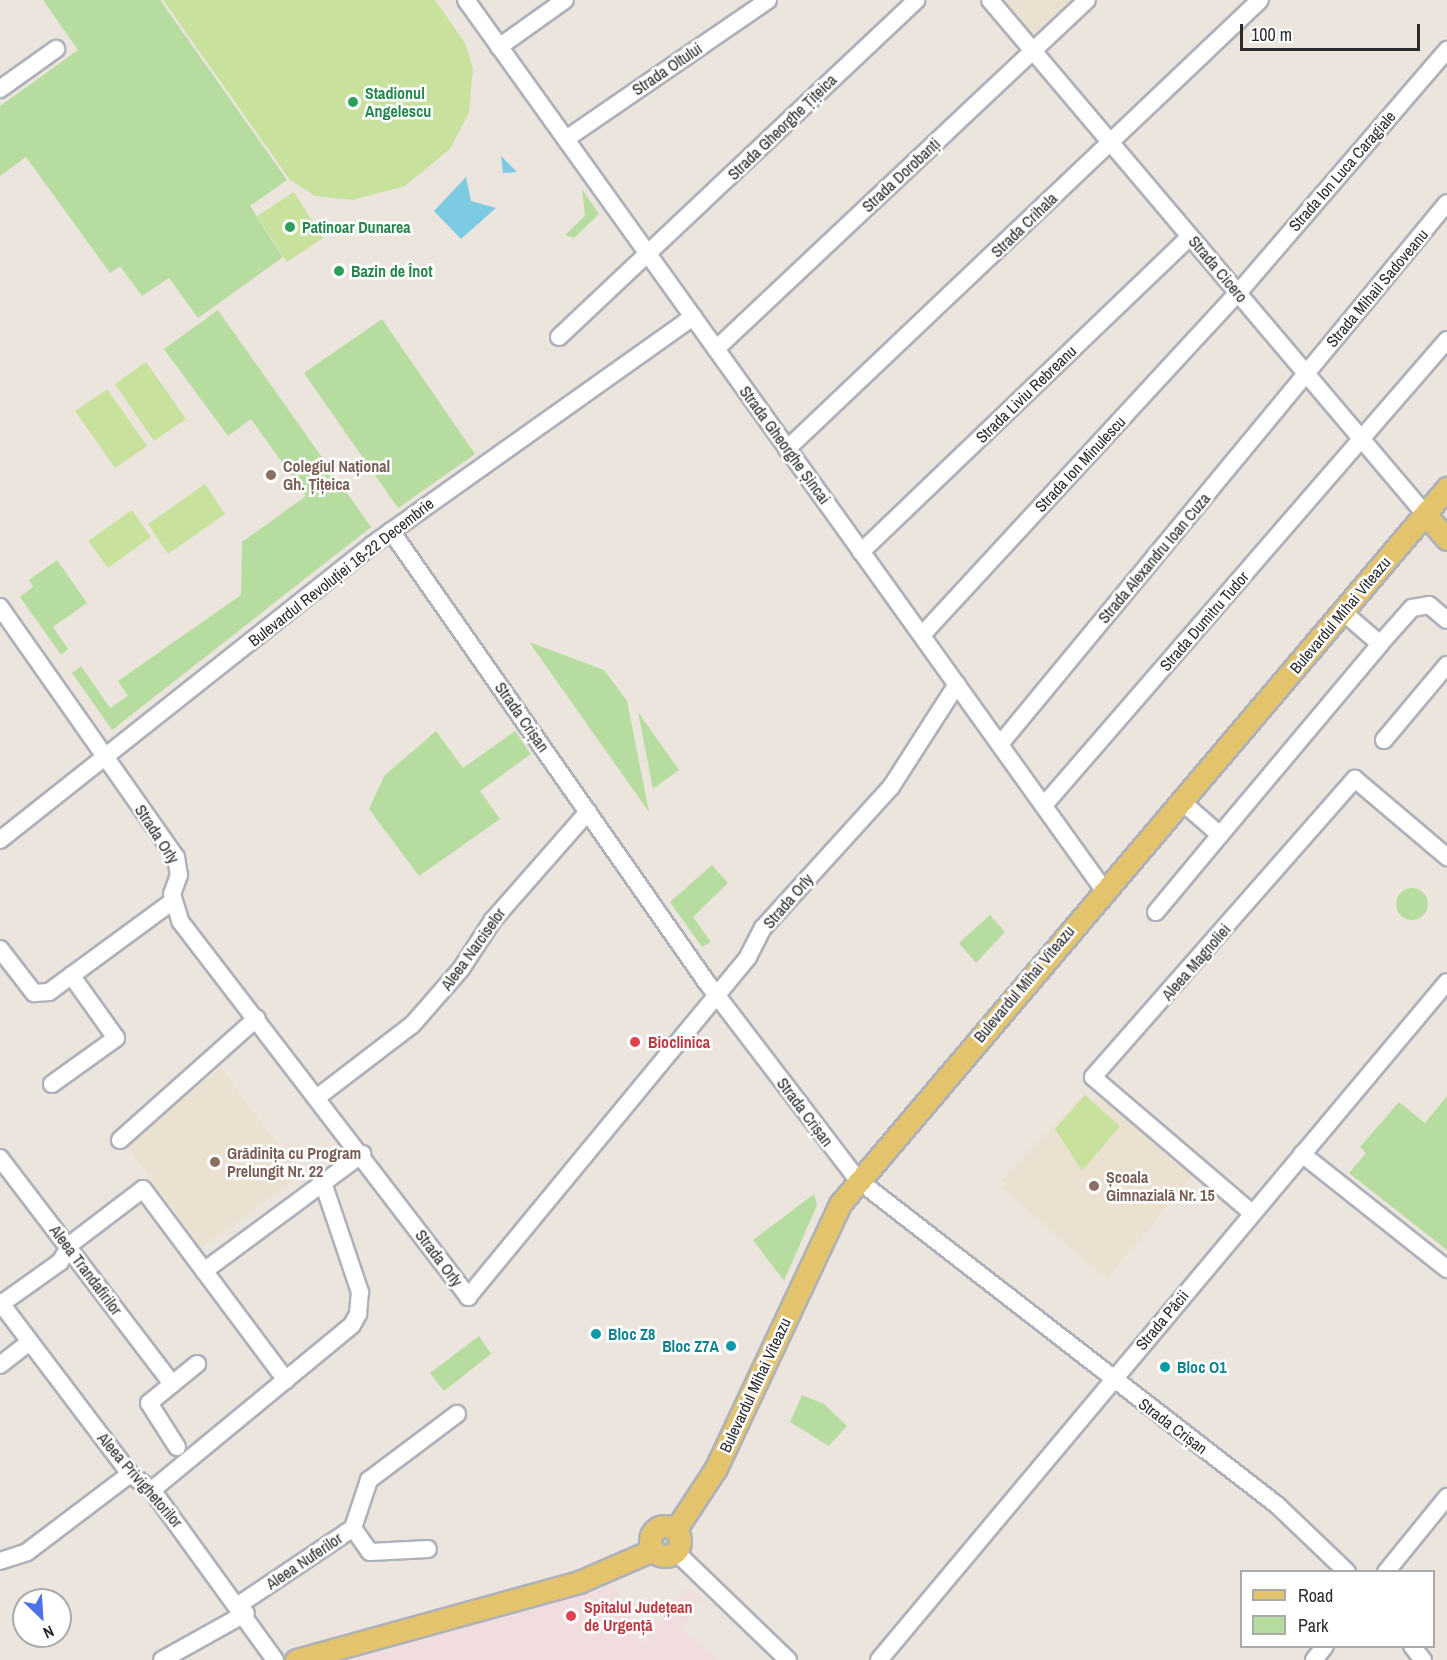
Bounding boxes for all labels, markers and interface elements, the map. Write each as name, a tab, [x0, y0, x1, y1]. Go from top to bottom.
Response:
scale bar	[1243, 12, 1423, 50]
text: 100 m	[1251, 22, 1292, 47]
street label: Strada Oltului	[628, 39, 706, 99]
street label: Strada Gheorghe Țițeica	[723, 70, 841, 184]
place label: Stadionul Angelescu	[365, 83, 431, 121]
marker: Stadionul Angelescu	[346, 95, 360, 109]
street label: Strada Ion Luca Caragiale	[1285, 107, 1399, 235]
street label: Strada Dorobanți	[858, 134, 944, 216]
street label: Strada Crihala	[987, 189, 1061, 261]
place label: Patinoar Dunarea	[302, 217, 411, 237]
marker: Patinoar Dunarea	[283, 220, 297, 234]
street label: Strada Mihail Sadoveanu	[1322, 225, 1432, 351]
street label: Strada Cicero	[1185, 232, 1251, 306]
place label: Bazin de Înot	[351, 261, 433, 281]
marker: Bazin de Înot	[332, 264, 346, 278]
street label: Strada Liviu Rebreanu	[972, 341, 1080, 447]
street label: Strada Gheorghe Șincai	[736, 382, 834, 508]
street label: Strada Ion Minulescu	[1031, 412, 1129, 516]
place label: Colegiul Național Gh. Țițeica	[283, 456, 390, 494]
marker: Colegiul Național Gh. Țițeica	[264, 468, 278, 482]
street label: Strada Alexandru Ioan Cuza	[1094, 489, 1214, 627]
street label: Bulevardul Revoluției 16-22 Decembrie	[245, 494, 437, 650]
street label: Bulevardul Mihai Viteazu	[1286, 553, 1394, 677]
street label: Strada Dumitru Tudor	[1156, 567, 1252, 675]
street label: Strada Crișan	[491, 678, 553, 756]
street label: Strada Orly	[131, 801, 183, 867]
street label: Strada Orly	[759, 870, 817, 932]
street label: Aleea Narciselor	[437, 904, 509, 994]
street label: Aleea Magnoliei	[1158, 920, 1234, 1004]
street label: Bulevardul Mihai Viteazu	[970, 922, 1078, 1046]
place label: Bioclinica	[648, 1032, 710, 1052]
marker: Bioclinica	[626, 1033, 644, 1051]
street label: Strada Crișan	[773, 1074, 837, 1150]
place label: Grădinița cu Program Prelungit Nr. 22	[227, 1143, 361, 1181]
marker: Grădinița cu Program Prelungit Nr. 22	[208, 1155, 222, 1169]
place label: Școala Gimnazială Nr. 15	[1106, 1167, 1215, 1205]
marker: Școala Gimnazială Nr. 15	[1087, 1179, 1101, 1193]
street label: Aleea Trandafirilor	[46, 1221, 126, 1319]
street label: Strada Orly	[411, 1226, 467, 1290]
street label: Strada Păcii	[1131, 1286, 1193, 1354]
street label: Bulevardul Mihai Viteazu	[715, 1315, 795, 1455]
place label: Bloc Z8	[608, 1324, 655, 1344]
marker: Bloc Z8	[589, 1327, 603, 1341]
place label: Bloc Z7A	[662, 1336, 719, 1356]
marker: Bloc Z7A	[724, 1339, 738, 1353]
place label: Bloc O1	[1177, 1357, 1227, 1377]
marker: Bloc O1	[1158, 1360, 1172, 1374]
street label: Strada Crișan	[1135, 1394, 1211, 1458]
street label: Aleea Privighetorilor	[94, 1429, 186, 1531]
street label: Aleea Nuferilor	[262, 1529, 346, 1593]
legend	[1240, 1570, 1435, 1648]
text: Road	[1298, 1583, 1333, 1608]
north arrow	[12, 1588, 72, 1648]
place label: Spitalul Județean de Urgență	[584, 1597, 693, 1635]
marker: Spitalul Județean de Urgență	[562, 1607, 580, 1625]
text: Park	[1298, 1613, 1328, 1638]
text: N	[40, 1621, 58, 1644]

